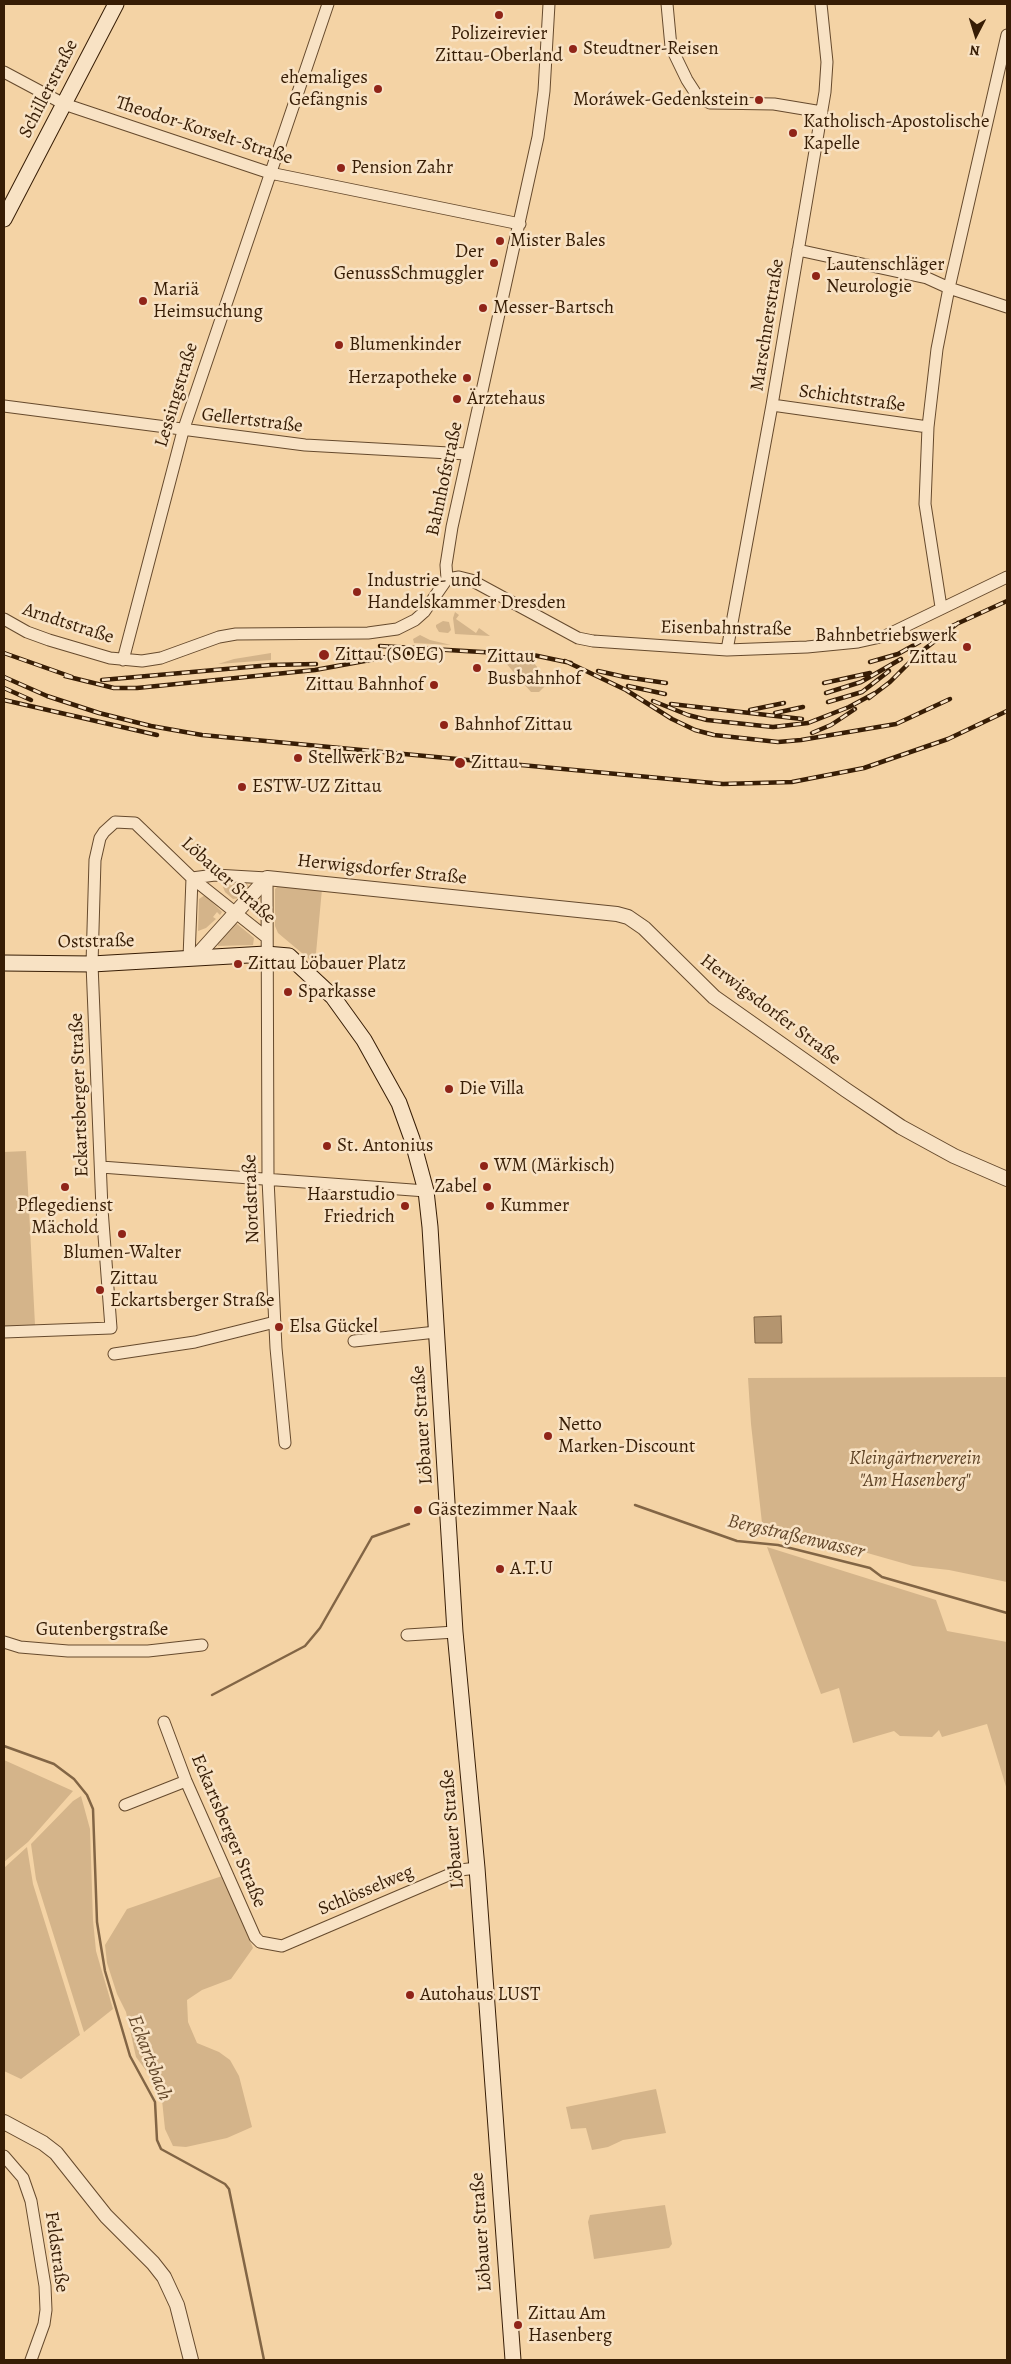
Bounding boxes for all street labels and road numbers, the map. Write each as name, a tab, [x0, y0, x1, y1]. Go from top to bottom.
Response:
street label: Schillerstraße	[14, 36, 84, 142]
street label: Theodor-Korselt-Straße	[113, 92, 295, 170]
street label: Marschnerstraße	[746, 257, 790, 393]
street label: Lessingstraße	[150, 340, 204, 450]
street label: Schichtstraße	[797, 380, 907, 418]
street label: Gellertstraße	[200, 403, 304, 439]
street label: Bahnhofstraße	[422, 420, 468, 538]
street label: Arndtstraße	[20, 599, 116, 649]
street label: Eisenbahnstraße	[660, 616, 792, 642]
street label: Löbauer Straße	[176, 833, 280, 929]
street label: Herwigsdorfer Straße	[296, 850, 468, 890]
street label: Oststraße	[57, 930, 135, 954]
street label: Herwigsdorfer Straße	[695, 950, 845, 1070]
street label: Eckartsberger Straße	[66, 1012, 94, 1178]
street label: Nordstraße	[239, 1154, 265, 1244]
street label: Löbauer Straße	[407, 1365, 439, 1485]
street label: Gutenbergstraße	[36, 1619, 168, 1641]
street label: Eckartsberger Straße	[185, 1751, 271, 1911]
street label: Löbauer Straße	[436, 1769, 470, 1889]
street label: Schlösselweg	[315, 1861, 417, 1921]
street label: Löbauer Straße	[466, 2172, 498, 2292]
street label: Feldstraße	[39, 2210, 73, 2294]

